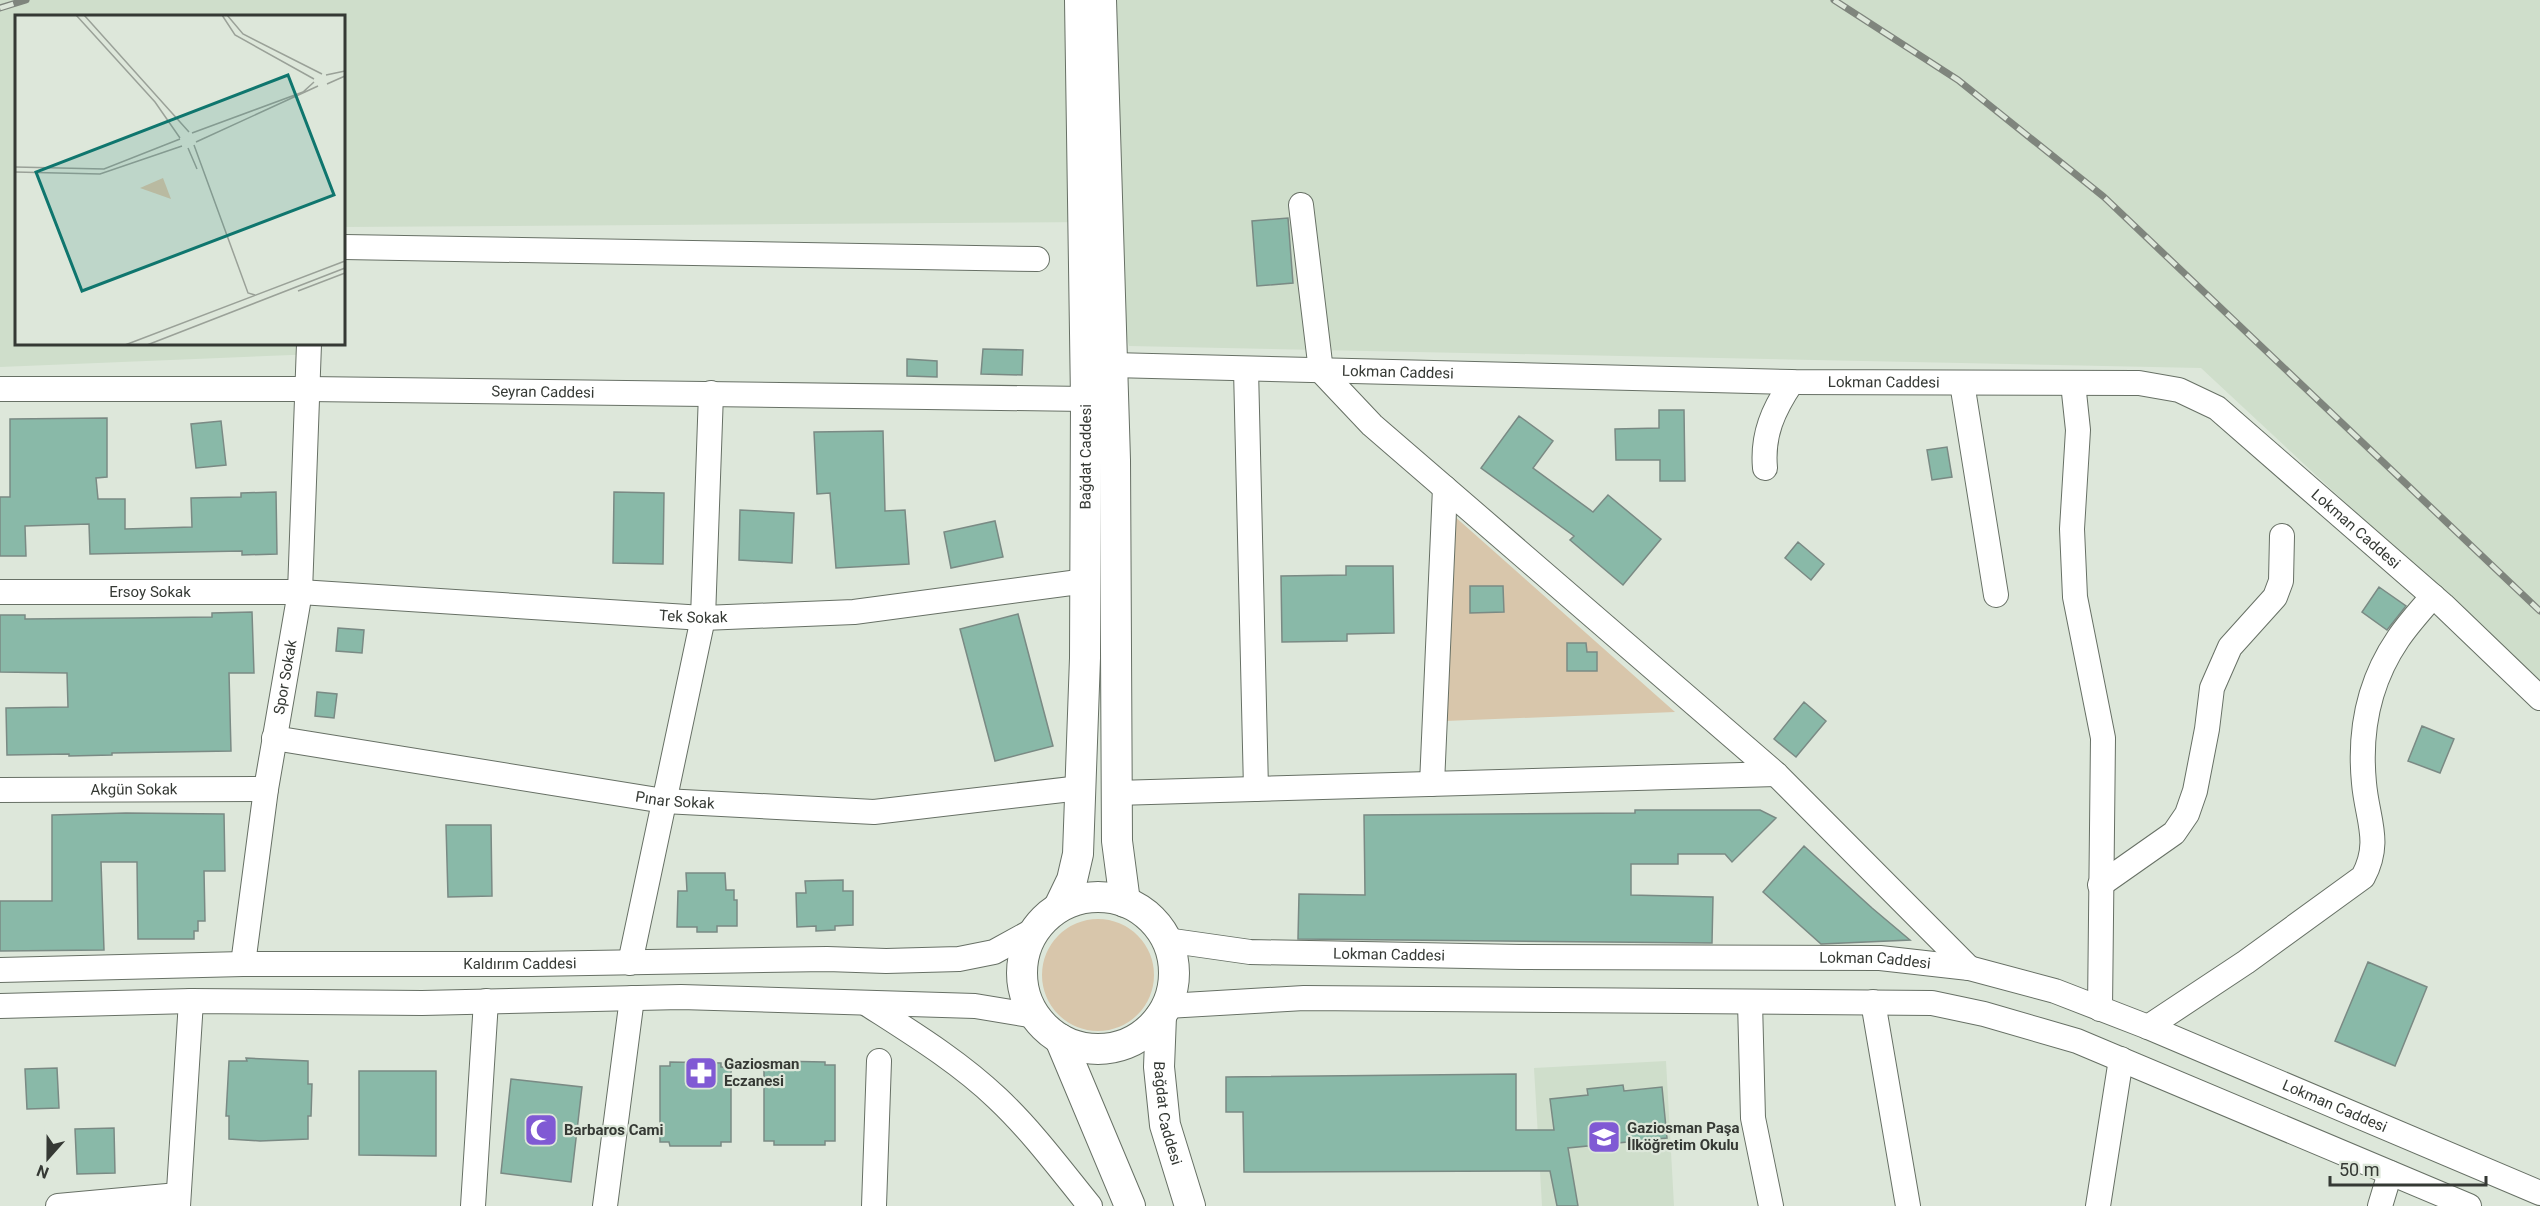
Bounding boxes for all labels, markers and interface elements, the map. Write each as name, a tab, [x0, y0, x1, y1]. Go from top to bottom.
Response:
inset map	[15, 15, 345, 345]
street label: Lokman Caddesi	[1342, 362, 1454, 383]
street label: Lokman Caddesi	[1828, 373, 1940, 391]
street label: Seyran Caddesi	[491, 382, 595, 402]
street label: Bağdat Caddesi	[1077, 404, 1095, 510]
street label: Lokman Caddesi	[2308, 485, 2404, 573]
street label: Ersoy Sokak	[109, 583, 191, 601]
street label: Tek Sokak	[658, 606, 728, 627]
street label: Spor Sokak	[270, 638, 301, 716]
street label: Akgün Sokak	[91, 780, 178, 799]
street label: Pınar Sokak	[634, 788, 715, 813]
street label: Lokman Caddesi	[1333, 945, 1445, 965]
street label: Lokman Caddesi	[1819, 949, 1932, 973]
street label: Kaldırım Caddesi	[463, 954, 577, 973]
pharmacy icon: Gaziosman Eczanesi	[683, 1055, 719, 1091]
place label: Gaziosman Eczanesi	[724, 1055, 799, 1090]
street label: Bağdat Caddesi	[1150, 1061, 1186, 1167]
street label: Lokman Caddesi	[2280, 1076, 2390, 1136]
mosque icon: Barbaros Cami	[523, 1112, 559, 1148]
school or university icon: Gaziosman Paşa İlköğretim Okulu	[1586, 1119, 1622, 1155]
place label: Gaziosman Paşa İlköğretim Okulu	[1627, 1119, 1740, 1154]
place label: Barbaros Cami	[564, 1121, 664, 1139]
north arrow	[18, 1128, 78, 1188]
scale bar	[2330, 1149, 2486, 1187]
text: 50 m	[2339, 1159, 2379, 1180]
text: N	[34, 1161, 51, 1182]

